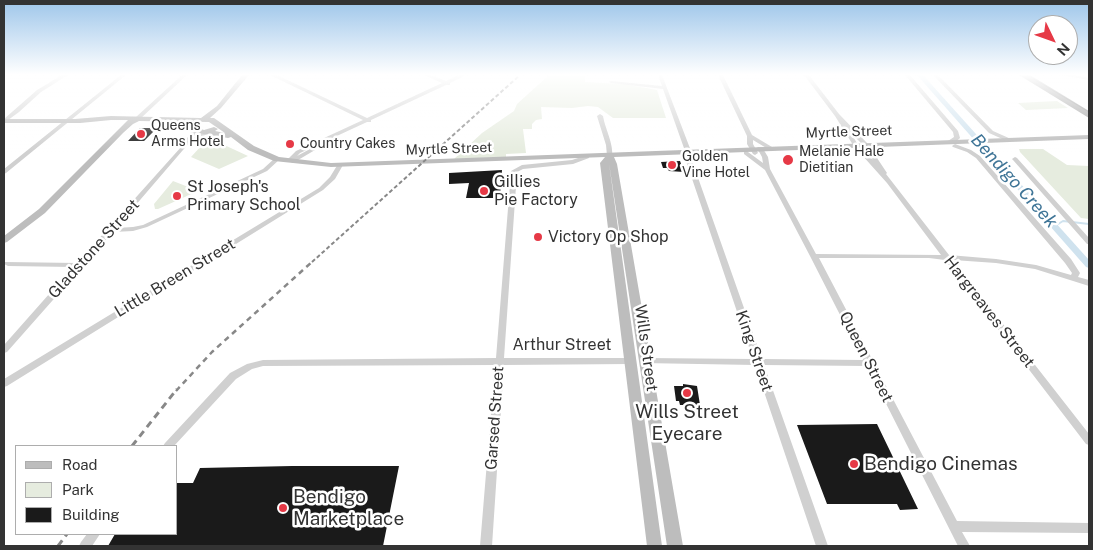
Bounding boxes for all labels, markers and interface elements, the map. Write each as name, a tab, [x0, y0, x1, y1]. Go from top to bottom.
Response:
north arrow	[1028, 15, 1078, 65]
text: N	[1054, 40, 1073, 59]
place label: Queens Arms Hotel	[151, 118, 225, 150]
street label: Myrtle Street	[805, 122, 893, 142]
marker: Queens Arms Hotel	[135, 128, 147, 140]
water label: Bendigo Creek	[966, 130, 1062, 232]
place label: Country Cakes	[300, 136, 395, 152]
marker: Country Cakes	[284, 138, 296, 150]
street label: Myrtle Street	[405, 139, 493, 159]
place label: Melanie Hale Dietitian	[799, 144, 884, 176]
place label: Golden Vine Hotel	[682, 149, 750, 182]
marker: Melanie Hale Dietitian	[781, 153, 795, 167]
marker: Golden Vine Hotel	[666, 159, 678, 171]
place label: Gillies Pie Factory	[494, 172, 578, 210]
place label: St Joseph's Primary School	[187, 177, 301, 215]
marker: Gillies Pie Factory	[478, 185, 490, 197]
marker: St Joseph's Primary School	[171, 190, 183, 202]
street label: Gladstone Street	[44, 195, 144, 303]
place label: Victory Op Shop	[548, 227, 669, 247]
marker: Victory Op Shop	[532, 231, 544, 243]
street label: Little Breen Street	[111, 234, 239, 322]
street label: Hargreaves Street	[939, 252, 1039, 372]
street label: Wills Street	[630, 303, 662, 393]
street label: King Street	[731, 308, 777, 394]
street label: Queen Street	[835, 308, 897, 406]
street label: Arthur Street	[512, 335, 612, 355]
street label: Garsed Street	[482, 365, 508, 471]
marker: Wills Street Eyecare	[681, 387, 693, 399]
place label: Wills Street Eyecare	[635, 401, 739, 445]
legend	[15, 445, 178, 535]
place label: Bendigo Cinemas	[864, 453, 1018, 475]
text: Road	[62, 456, 98, 473]
marker: Bendigo Cinemas	[848, 458, 860, 470]
text: Park	[62, 481, 94, 498]
place label: Bendigo Marketplace	[293, 486, 404, 530]
marker: Bendigo Marketplace	[277, 502, 289, 514]
text: Building	[62, 506, 120, 523]

